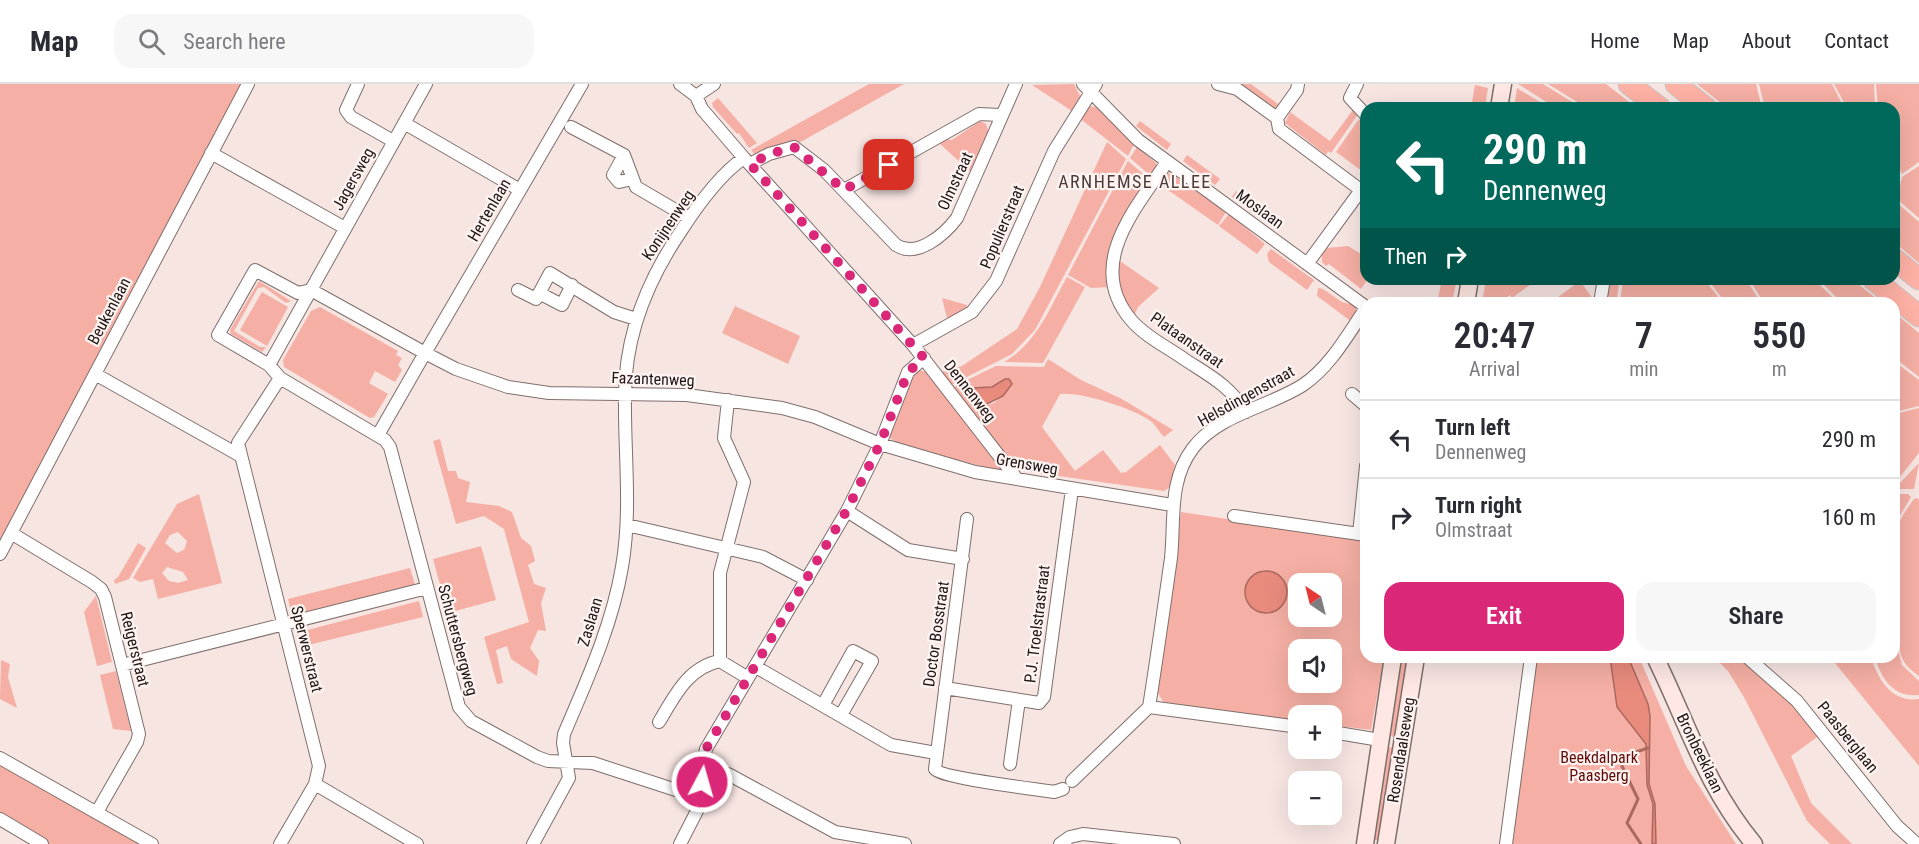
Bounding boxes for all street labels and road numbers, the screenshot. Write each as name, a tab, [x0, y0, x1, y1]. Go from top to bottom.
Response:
street label: Jagersweg	[328, 144, 378, 214]
street label: Olmstraat	[933, 149, 977, 213]
street label: Hertenlaan	[463, 175, 515, 245]
street label: Populierstraat	[976, 182, 1028, 272]
street label: Moslaan	[1233, 185, 1287, 233]
street label: Konijnenweg	[638, 186, 698, 264]
street label: Beukenlaan	[83, 274, 135, 348]
street label: Plataanstraat	[1147, 308, 1227, 372]
street label: Dennenweg	[940, 356, 1000, 426]
street label: Helsdingenstraat	[1194, 361, 1298, 430]
street label: Fazantenweg	[611, 368, 695, 390]
street label: Grensweg	[995, 449, 1059, 479]
street label: P.J. Troelstrastraat	[1020, 564, 1054, 684]
street label: Doctor Bosstraat	[919, 580, 953, 688]
street label: Schuttersbergweg	[434, 582, 482, 698]
street label: Zaslaan	[574, 595, 606, 649]
street label: Sperwerstraat	[287, 604, 327, 694]
street label: Reigerstraat	[117, 610, 154, 689]
street label: Rosendaalseweg	[1383, 696, 1419, 804]
street label: Paasberglaan	[1814, 698, 1882, 776]
street label: Bronbeeklaan	[1673, 710, 1727, 796]

